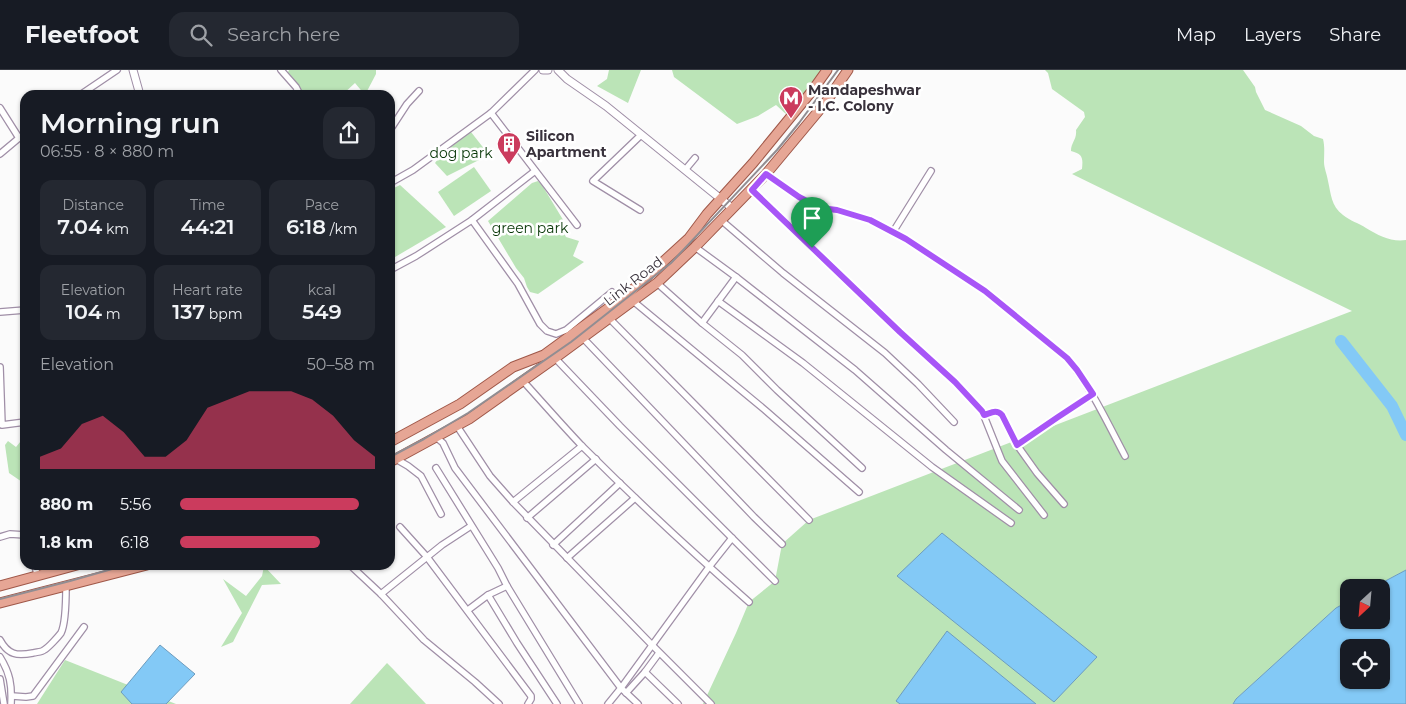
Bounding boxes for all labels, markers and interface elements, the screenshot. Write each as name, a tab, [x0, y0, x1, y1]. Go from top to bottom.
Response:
search box	[169, 12, 519, 57]
text: Fleetfoot	[25, 20, 139, 49]
icon: search	[187, 21, 215, 49]
text: Search here	[227, 23, 340, 46]
text: Map	[1176, 24, 1216, 46]
text: Layers	[1244, 24, 1301, 46]
text: Share	[1329, 24, 1381, 46]
place label: Mandapeshwar - I.C. Colony	[808, 81, 921, 115]
metro station icon: Mandapeshwar - I.C. Colony	[778, 85, 804, 119]
text: Morning run	[40, 106, 220, 140]
button: share	[323, 107, 375, 159]
place label: Silicon Apartment	[525, 127, 607, 161]
building icon: Silicon Apartment	[496, 131, 522, 165]
text: 06:55 · 8 × 880 m	[40, 142, 174, 161]
park label: dog park	[429, 144, 493, 162]
text: Distance	[62, 196, 124, 214]
text: Time	[190, 196, 225, 214]
text: Pace	[305, 196, 339, 214]
pin	[791, 197, 833, 248]
icon: arrive	[798, 204, 826, 232]
text: 7.04	[57, 214, 102, 239]
text: 44:21	[180, 214, 235, 239]
text: 6:18	[286, 214, 326, 239]
park label: green park	[492, 219, 569, 237]
text: km	[102, 220, 129, 238]
text: /km	[326, 220, 358, 238]
street label: Link Road	[600, 252, 666, 310]
text: Elevation	[61, 281, 126, 299]
text: Heart rate	[172, 281, 243, 299]
text: kcal	[308, 281, 336, 299]
text: 104	[66, 299, 102, 324]
text: 137	[172, 299, 205, 324]
text: 549	[302, 299, 342, 324]
text: m	[102, 305, 121, 323]
text: bpm	[205, 305, 243, 323]
text: Elevation	[40, 355, 114, 374]
text: 50–58 m	[307, 355, 375, 374]
text: 880 m	[40, 495, 93, 514]
text: 5:56	[120, 495, 151, 514]
text: 1.8 km	[40, 533, 93, 552]
text: 6:18	[120, 533, 149, 552]
north arrow	[1340, 579, 1390, 629]
map controls	[1340, 579, 1390, 689]
button: locate	[1340, 639, 1390, 689]

